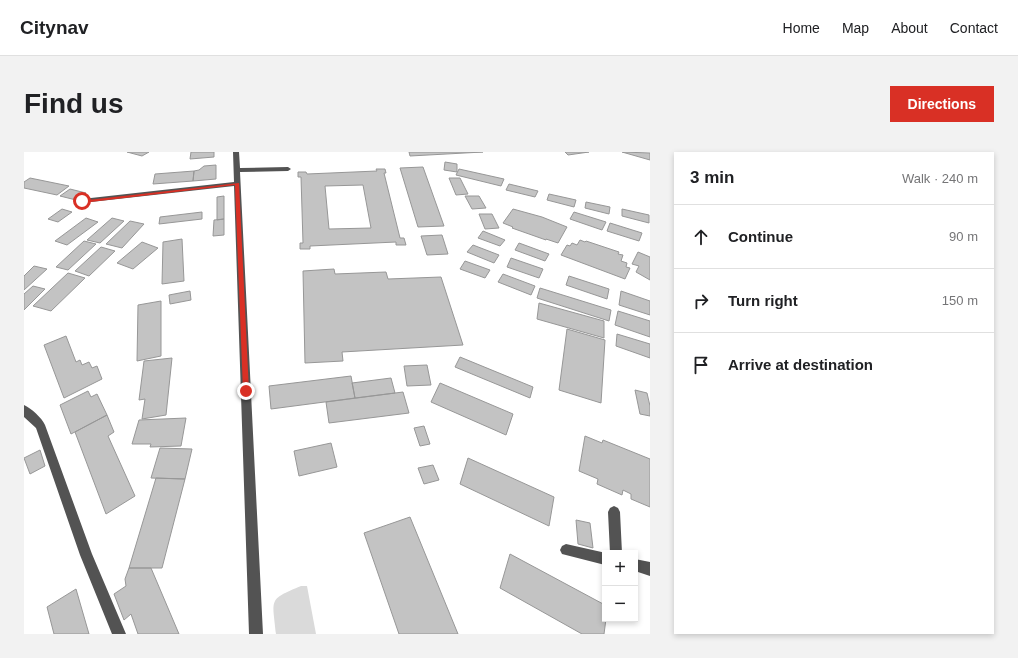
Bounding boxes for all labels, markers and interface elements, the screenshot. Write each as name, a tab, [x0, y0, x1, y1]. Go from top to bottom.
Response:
text: Citynav	[20, 17, 89, 38]
text: Home	[783, 20, 820, 36]
text: Map	[842, 20, 869, 36]
text: About	[891, 20, 928, 36]
text: Contact	[950, 20, 998, 36]
button: Directions	[890, 86, 994, 122]
text: Find us	[24, 88, 124, 119]
text: 3 min	[690, 168, 734, 187]
text: Walk · 240 m	[902, 171, 978, 186]
route start	[73, 192, 91, 210]
icon: ahead	[690, 226, 712, 248]
text: Continue	[728, 228, 793, 245]
text: 90 m	[949, 229, 978, 244]
icon: right	[690, 290, 712, 312]
text: Turn right	[728, 292, 798, 309]
text: 150 m	[942, 293, 978, 308]
icon: arrive	[690, 354, 712, 376]
text: Arrive at destination	[728, 356, 873, 373]
route end	[237, 382, 255, 400]
map controls	[602, 550, 638, 622]
button: +	[602, 550, 638, 586]
button: −	[602, 586, 638, 622]

